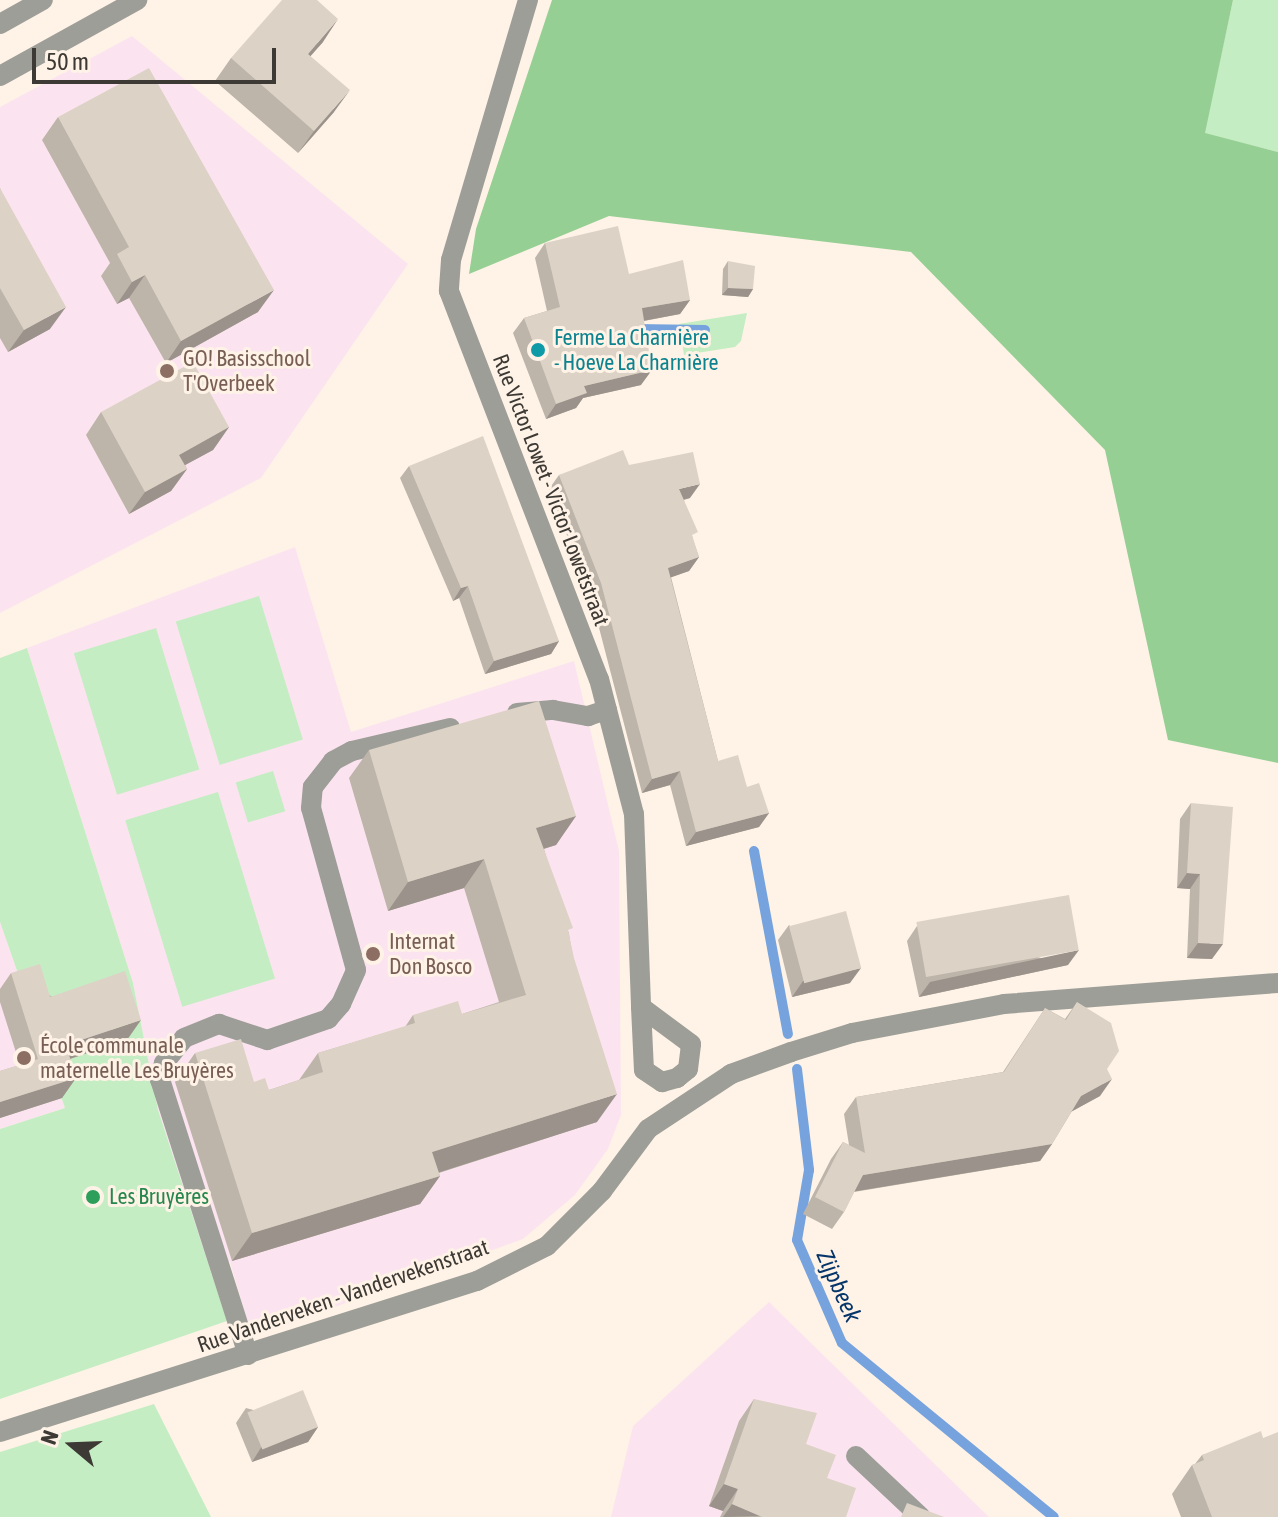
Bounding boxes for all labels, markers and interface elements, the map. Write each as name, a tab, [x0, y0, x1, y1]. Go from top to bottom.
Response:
scale bar	[36, 32, 280, 82]
text: 50 m	[46, 48, 89, 75]
place label: Ferme La Charnière - Hoeve La Charnière	[554, 324, 718, 376]
marker: Ferme La Charnière - Hoeve La Charnière	[529, 341, 547, 359]
place label: GO! Basisschool T'Overbeek	[183, 345, 311, 396]
street label: Rue Victor Lowet - Victor Lowetstraat	[487, 350, 615, 630]
marker: GO! Basisschool T'Overbeek	[158, 362, 176, 380]
place label: Internat Don Bosco	[389, 928, 472, 980]
marker: Internat Don Bosco	[364, 945, 382, 963]
place label: École communale maternelle Les Bruyères	[40, 1032, 234, 1084]
marker: École communale maternelle Les Bruyères	[15, 1049, 33, 1067]
place label: Les Bruyères	[109, 1184, 209, 1210]
marker: Les Bruyères	[84, 1188, 102, 1206]
street label: Rue Vanderveken - Vandervekenstraat	[194, 1234, 492, 1358]
water label: Zijpbeek	[810, 1245, 868, 1327]
north arrow	[32, 1405, 112, 1485]
text: N	[35, 1427, 64, 1448]

